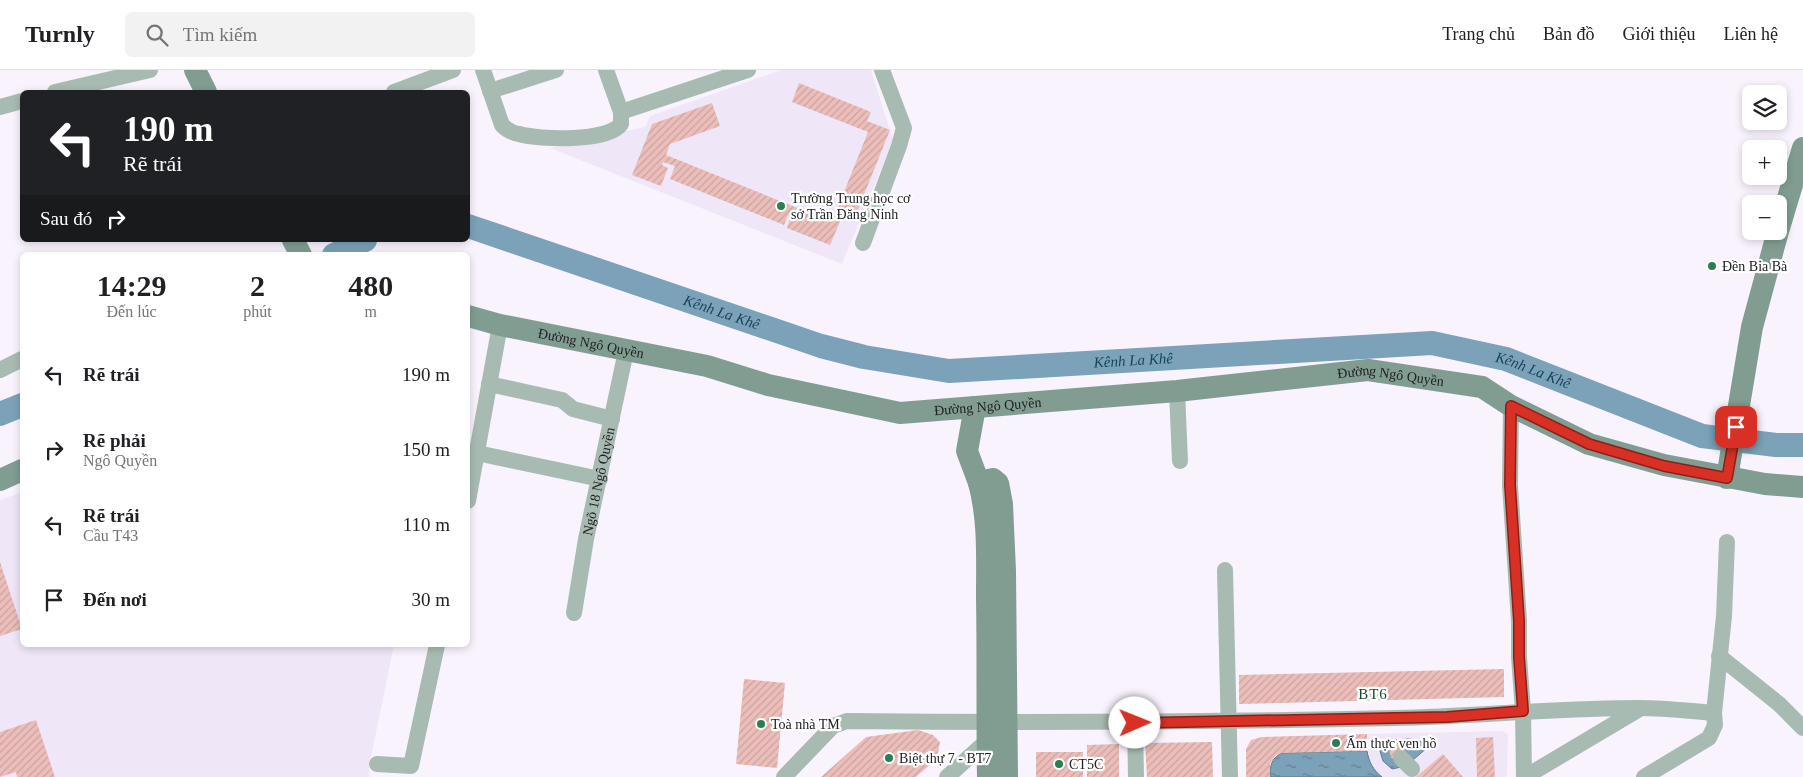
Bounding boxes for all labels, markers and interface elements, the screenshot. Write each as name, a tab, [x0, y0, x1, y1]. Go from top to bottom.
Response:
search box	[125, 12, 475, 57]
text: Turnly	[25, 21, 95, 47]
icon: search	[143, 21, 171, 49]
text: Tìm kiếm	[183, 24, 257, 45]
text: Trang chủ	[1442, 24, 1515, 44]
text: Bản đồ	[1543, 24, 1595, 44]
text: Giới thiệu	[1623, 24, 1696, 44]
text: Liên hệ	[1724, 24, 1778, 44]
map controls	[1742, 85, 1787, 240]
button: layers	[1742, 85, 1787, 130]
icon: left	[40, 110, 105, 175]
text: 190 m	[123, 110, 213, 149]
button: +	[1742, 140, 1787, 185]
text: Rẽ trái	[123, 151, 182, 176]
place label: Trường Trung học cơ sở Trần Đăng Ninh	[791, 191, 911, 222]
button: −	[1742, 195, 1787, 240]
marker: Trường Trung học cơ sở Trần Đăng Ninh	[775, 200, 787, 212]
icon: right	[102, 205, 130, 233]
text: Sau đó	[40, 208, 92, 229]
place label: Đền Bia Bà	[1722, 259, 1788, 274]
marker: Đền Bia Bà	[1706, 260, 1718, 272]
text: 14:29	[97, 269, 167, 302]
text: 2	[250, 269, 265, 302]
text: 480	[348, 269, 393, 302]
water label: Kênh La Khê	[681, 292, 762, 333]
text: Đến lúc	[107, 303, 157, 320]
text: phút	[243, 303, 272, 320]
text: m	[365, 303, 377, 320]
street label: Đường Ngô Quyền	[537, 325, 645, 361]
water label: Kênh La Khê	[1493, 349, 1573, 392]
water label: Kênh La Khê	[1092, 350, 1174, 371]
icon: left	[40, 361, 68, 389]
street label: Đường Ngô Quyền	[1336, 362, 1445, 389]
text: Rẽ trái	[83, 364, 139, 385]
text: 190 m	[402, 364, 450, 385]
street label: Đường Ngô Quyền	[933, 394, 1042, 418]
pin	[1715, 406, 1757, 448]
icon: arrive	[1722, 413, 1750, 441]
street label: Ngõ 18 Ngô Quyền	[579, 426, 617, 537]
text: Rẽ phải	[83, 430, 146, 451]
icon: right	[40, 436, 68, 464]
text: 150 m	[402, 439, 450, 460]
text: Ngô Quyền	[83, 452, 157, 469]
text: Rẽ trái	[83, 505, 139, 526]
icon: left	[40, 511, 68, 539]
text: 110 m	[403, 514, 450, 535]
text: Cầu T43	[83, 527, 138, 544]
icon: arrive	[40, 586, 68, 614]
text: Đến nơi	[83, 589, 147, 610]
text: 30 m	[411, 589, 450, 610]
district label: BT6	[1358, 686, 1388, 702]
position arrow	[1108, 696, 1160, 748]
place label: Toà nhà TM	[771, 717, 840, 732]
marker: Toà nhà TM	[755, 718, 767, 730]
place label: Ẩm thực ven hồ	[1346, 735, 1436, 751]
marker: Ẩm thực ven hồ	[1330, 737, 1342, 749]
place label: Biệt thự 7 - BT7	[899, 751, 991, 766]
marker: Biệt thự 7 - BT7	[883, 752, 895, 764]
place label: CT5C	[1069, 757, 1103, 772]
marker: CT5C	[1053, 758, 1065, 770]

